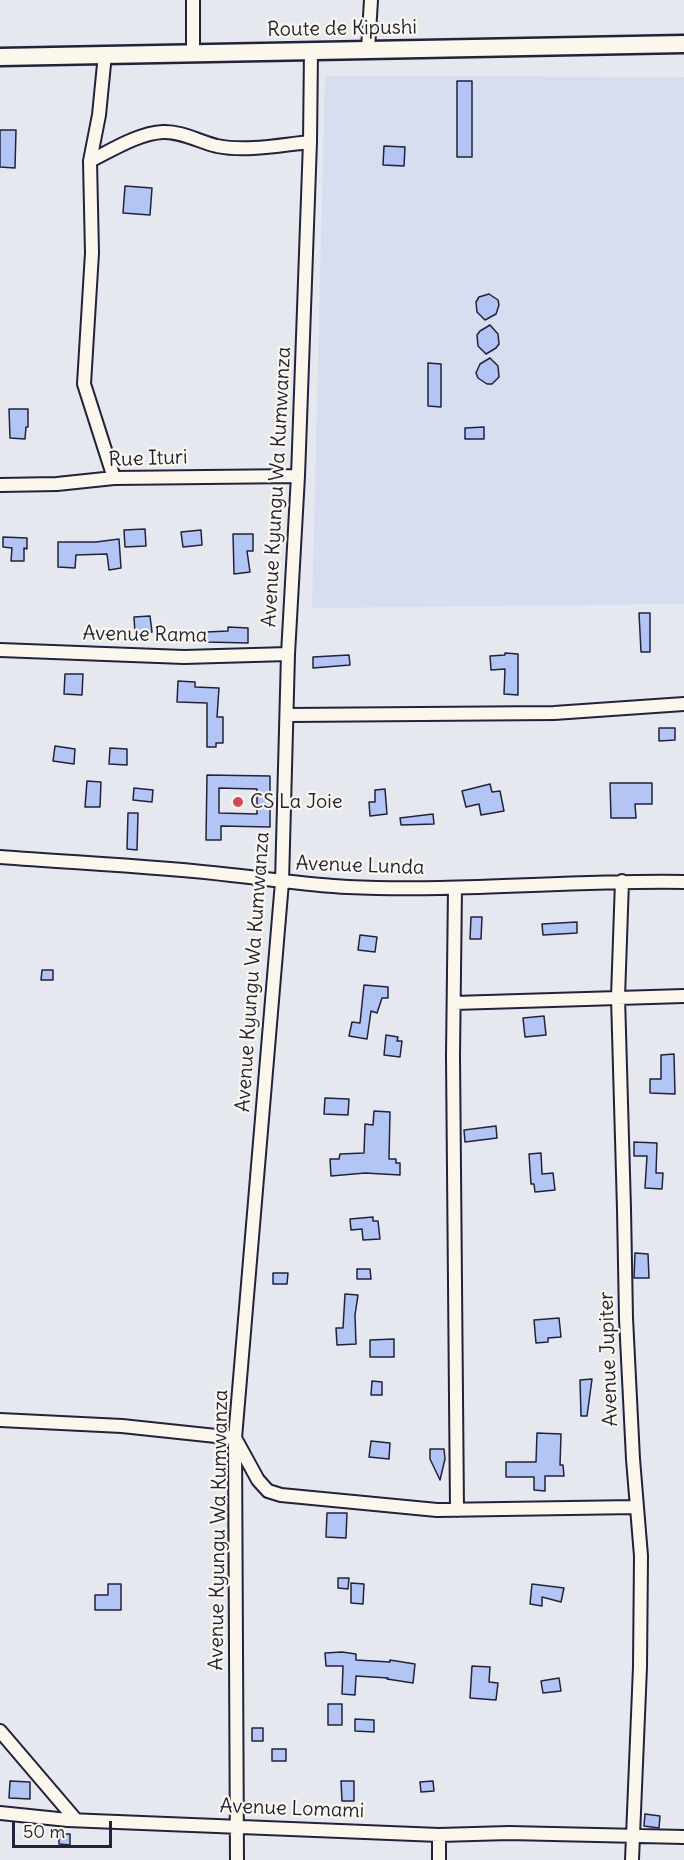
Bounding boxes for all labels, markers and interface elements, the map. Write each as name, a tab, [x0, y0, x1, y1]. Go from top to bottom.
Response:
street label: Route de Kipushi	[267, 16, 417, 42]
street label: Avenue Kyungu Wa Kumwanza	[258, 346, 296, 628]
street label: Rue Ituri	[108, 446, 188, 472]
street label: Avenue Rama	[82, 622, 208, 648]
place label: CS La Joie	[250, 790, 343, 814]
marker: CS La Joie	[231, 795, 245, 809]
street label: Avenue Kyungu Wa Kumwanza	[231, 831, 275, 1113]
street label: Avenue Lunda	[295, 852, 425, 880]
street label: Avenue Jupiter	[595, 1291, 623, 1427]
street label: Avenue Kyungu Wa Kumwanza	[205, 1389, 233, 1671]
street label: Avenue Lomami	[219, 1794, 365, 1824]
scale bar	[15, 1809, 116, 1847]
text: 50 m	[23, 1820, 65, 1843]

